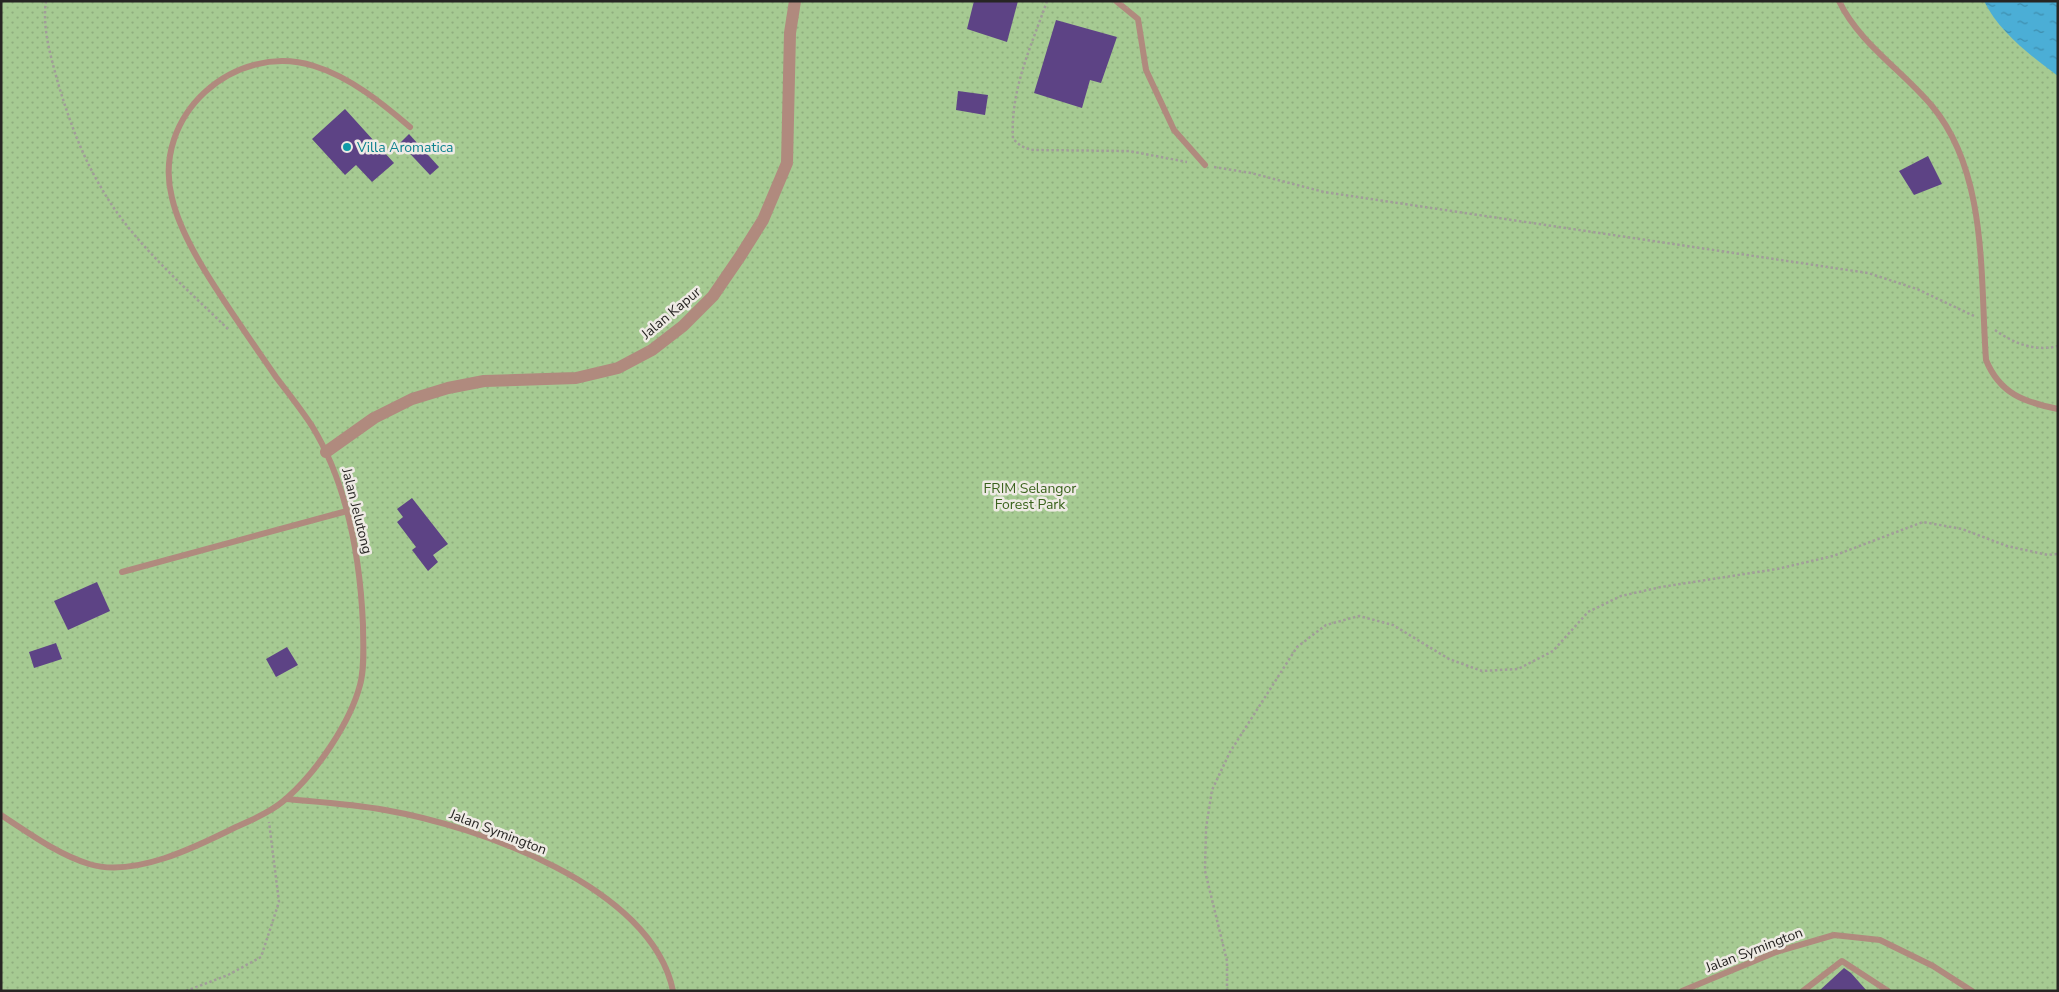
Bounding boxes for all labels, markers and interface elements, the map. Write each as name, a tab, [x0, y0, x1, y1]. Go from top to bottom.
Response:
place label: Villa Aromatica	[356, 138, 454, 157]
marker: Villa Aromatica	[341, 141, 353, 153]
street label: Jalan Kapur	[636, 282, 705, 344]
street label: Jalan Jelutong	[337, 465, 377, 556]
park label: FRIM Selangor Forest Park	[984, 479, 1076, 514]
street label: Jalan Symington	[446, 804, 549, 859]
street label: Jalan Symington	[1702, 923, 1805, 978]

